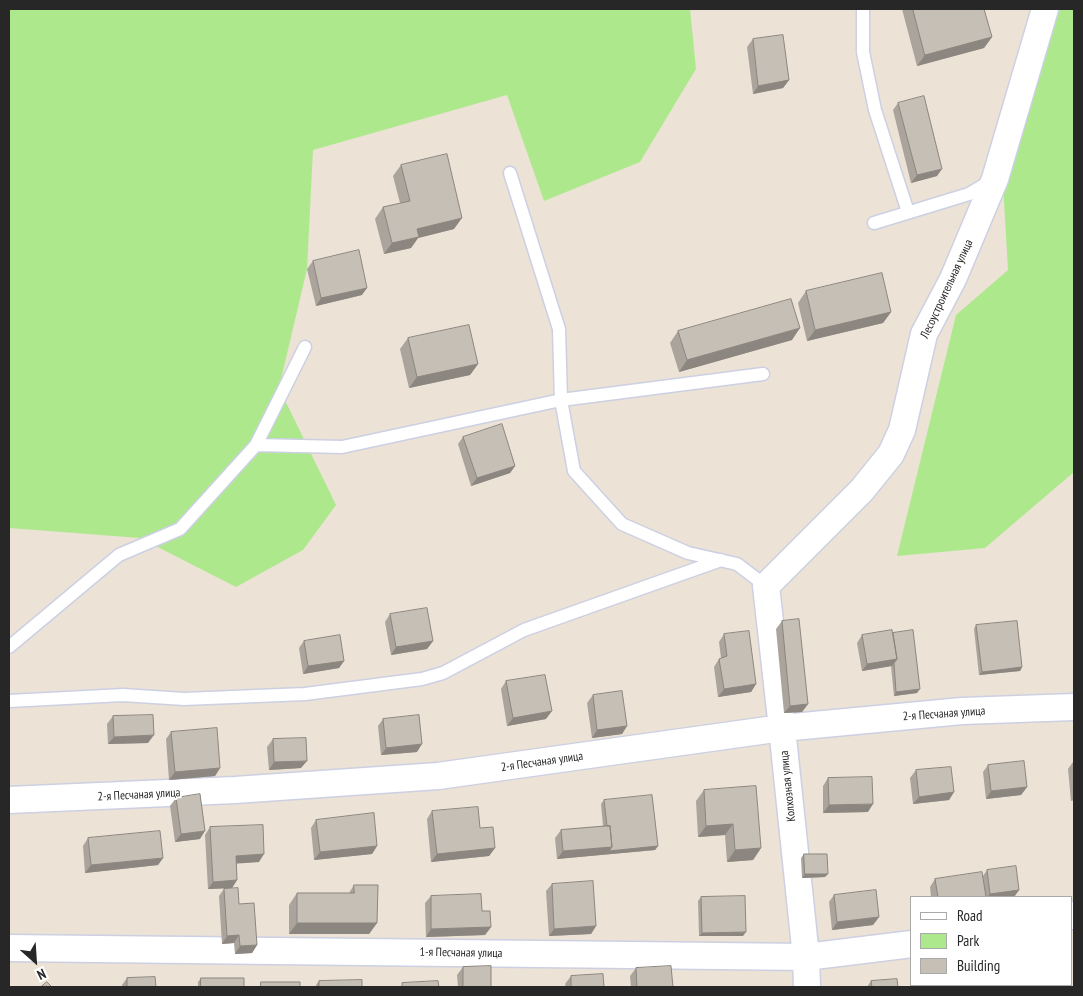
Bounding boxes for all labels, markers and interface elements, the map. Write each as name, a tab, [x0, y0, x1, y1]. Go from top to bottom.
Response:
street label: Лесоустроительная улица	[918, 237, 976, 341]
street label: 2-я Песчаная улица	[902, 704, 986, 724]
street label: 2-я Песчаная улица	[500, 749, 584, 775]
street label: Колхозная улица	[777, 750, 799, 822]
street label: 2-я Песчаная улица	[97, 786, 181, 804]
legend	[910, 896, 1073, 986]
text: Road	[957, 906, 983, 925]
text: Park	[957, 931, 979, 950]
north arrow	[10, 936, 60, 986]
street label: 1-я Песчаная улица	[419, 945, 503, 961]
text: Building	[957, 956, 1000, 975]
text: N	[34, 965, 49, 984]

